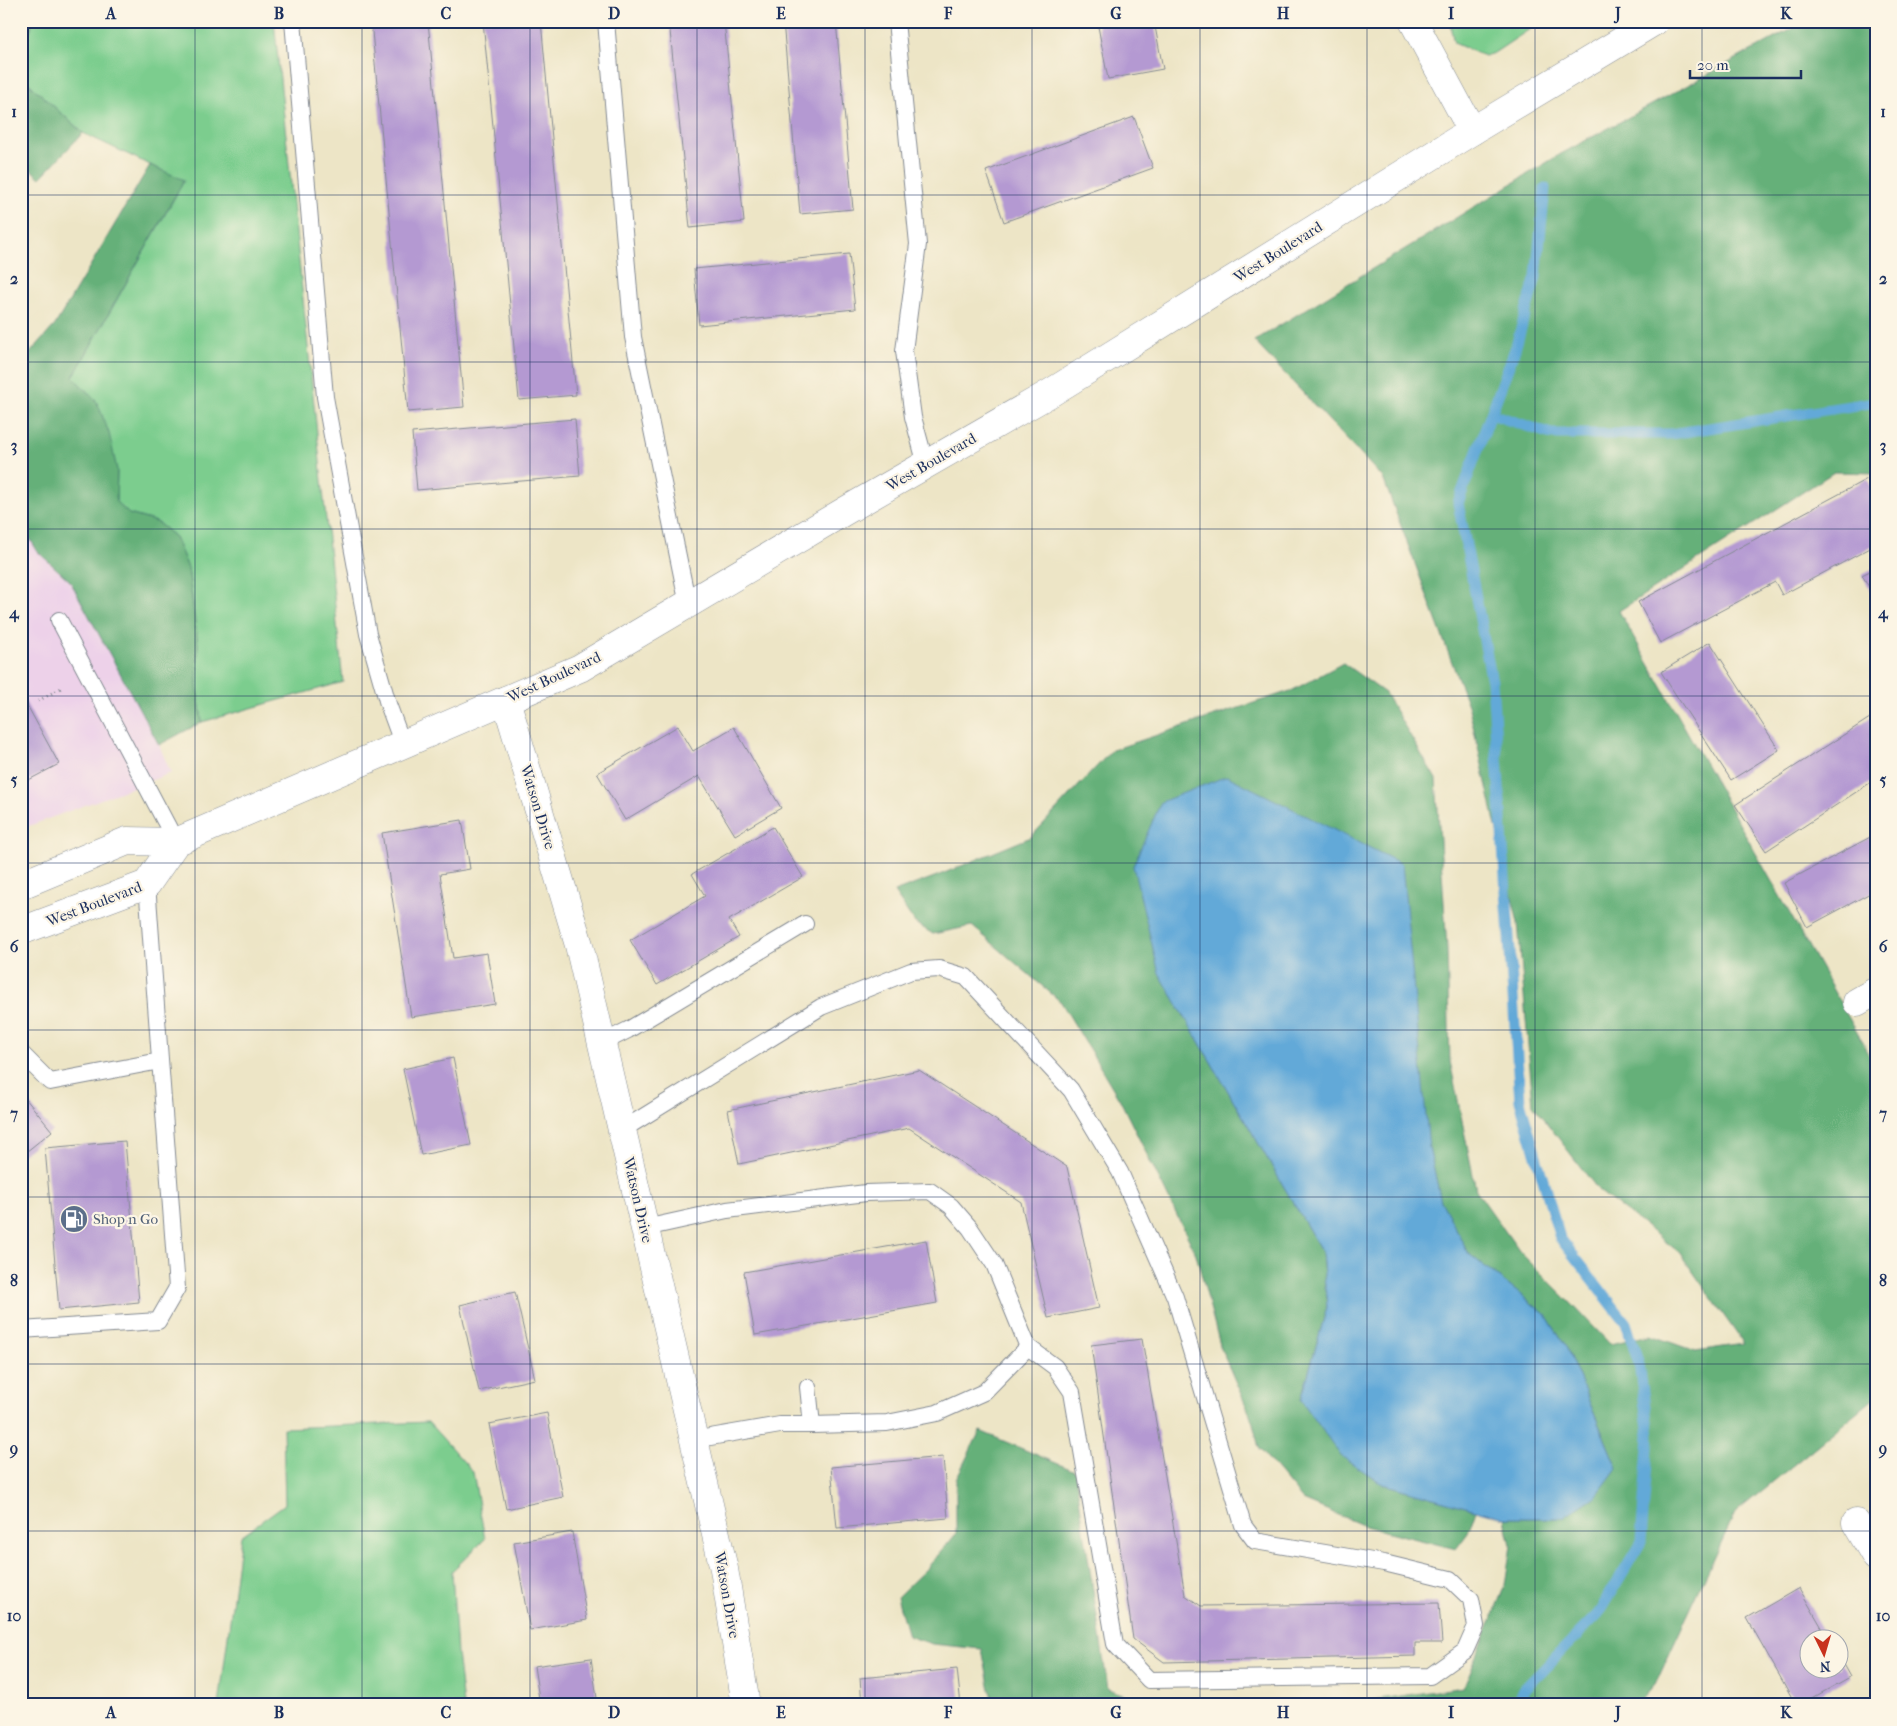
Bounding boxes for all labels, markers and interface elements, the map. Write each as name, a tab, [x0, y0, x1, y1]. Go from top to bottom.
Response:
text: A	[105, 4, 117, 23]
text: B	[274, 4, 284, 23]
text: C	[441, 4, 452, 23]
text: D	[608, 4, 620, 23]
text: E	[776, 4, 786, 23]
text: F	[943, 4, 953, 23]
text: G	[1110, 4, 1122, 23]
text: H	[1277, 4, 1290, 23]
text: I	[1448, 4, 1455, 23]
text: J	[1613, 4, 1621, 24]
text: K	[1780, 4, 1793, 23]
scale bar	[1690, 48, 1801, 80]
text: 20 m	[1697, 56, 1729, 74]
text: 1	[11, 102, 17, 121]
text: 1	[1880, 102, 1886, 121]
street label: West Boulevard	[1230, 217, 1326, 287]
text: 2	[10, 269, 18, 288]
text: 2	[1879, 269, 1887, 288]
street label: West Boulevard	[882, 429, 980, 496]
text: 3	[11, 436, 17, 456]
text: 3	[1880, 436, 1886, 456]
text: 4	[8, 603, 20, 623]
text: 4	[1877, 603, 1889, 623]
street label: West Boulevard	[504, 647, 604, 707]
street label: Watson Drive	[516, 762, 560, 852]
text: 5	[11, 770, 18, 789]
text: 5	[1880, 770, 1887, 789]
street label: West Boulevard	[43, 877, 145, 931]
text: 6	[10, 937, 19, 956]
text: 6	[1879, 937, 1888, 956]
text: 7	[9, 1104, 18, 1123]
text: 7	[1878, 1104, 1887, 1123]
street label: Watson Drive	[619, 1154, 657, 1245]
fuel station icon: Shop n Go	[59, 1204, 89, 1234]
place label: Shop n Go	[93, 1210, 159, 1228]
text: 8	[10, 1271, 18, 1290]
text: 8	[1879, 1271, 1887, 1290]
text: 9	[9, 1439, 18, 1459]
text: 9	[1878, 1439, 1887, 1459]
street label: Watson Drive	[710, 1549, 744, 1640]
text: 10	[7, 1606, 21, 1625]
text: 10	[1876, 1606, 1890, 1625]
north arrow	[1800, 1628, 1850, 1678]
text: N	[1819, 1658, 1831, 1675]
text: A	[105, 1703, 117, 1722]
text: B	[274, 1703, 284, 1722]
text: C	[441, 1703, 452, 1722]
text: D	[608, 1703, 620, 1722]
text: E	[776, 1703, 786, 1722]
text: F	[943, 1703, 953, 1722]
text: G	[1110, 1703, 1122, 1722]
text: H	[1277, 1703, 1290, 1722]
text: I	[1448, 1703, 1455, 1722]
text: J	[1613, 1703, 1621, 1723]
text: K	[1780, 1703, 1793, 1722]

